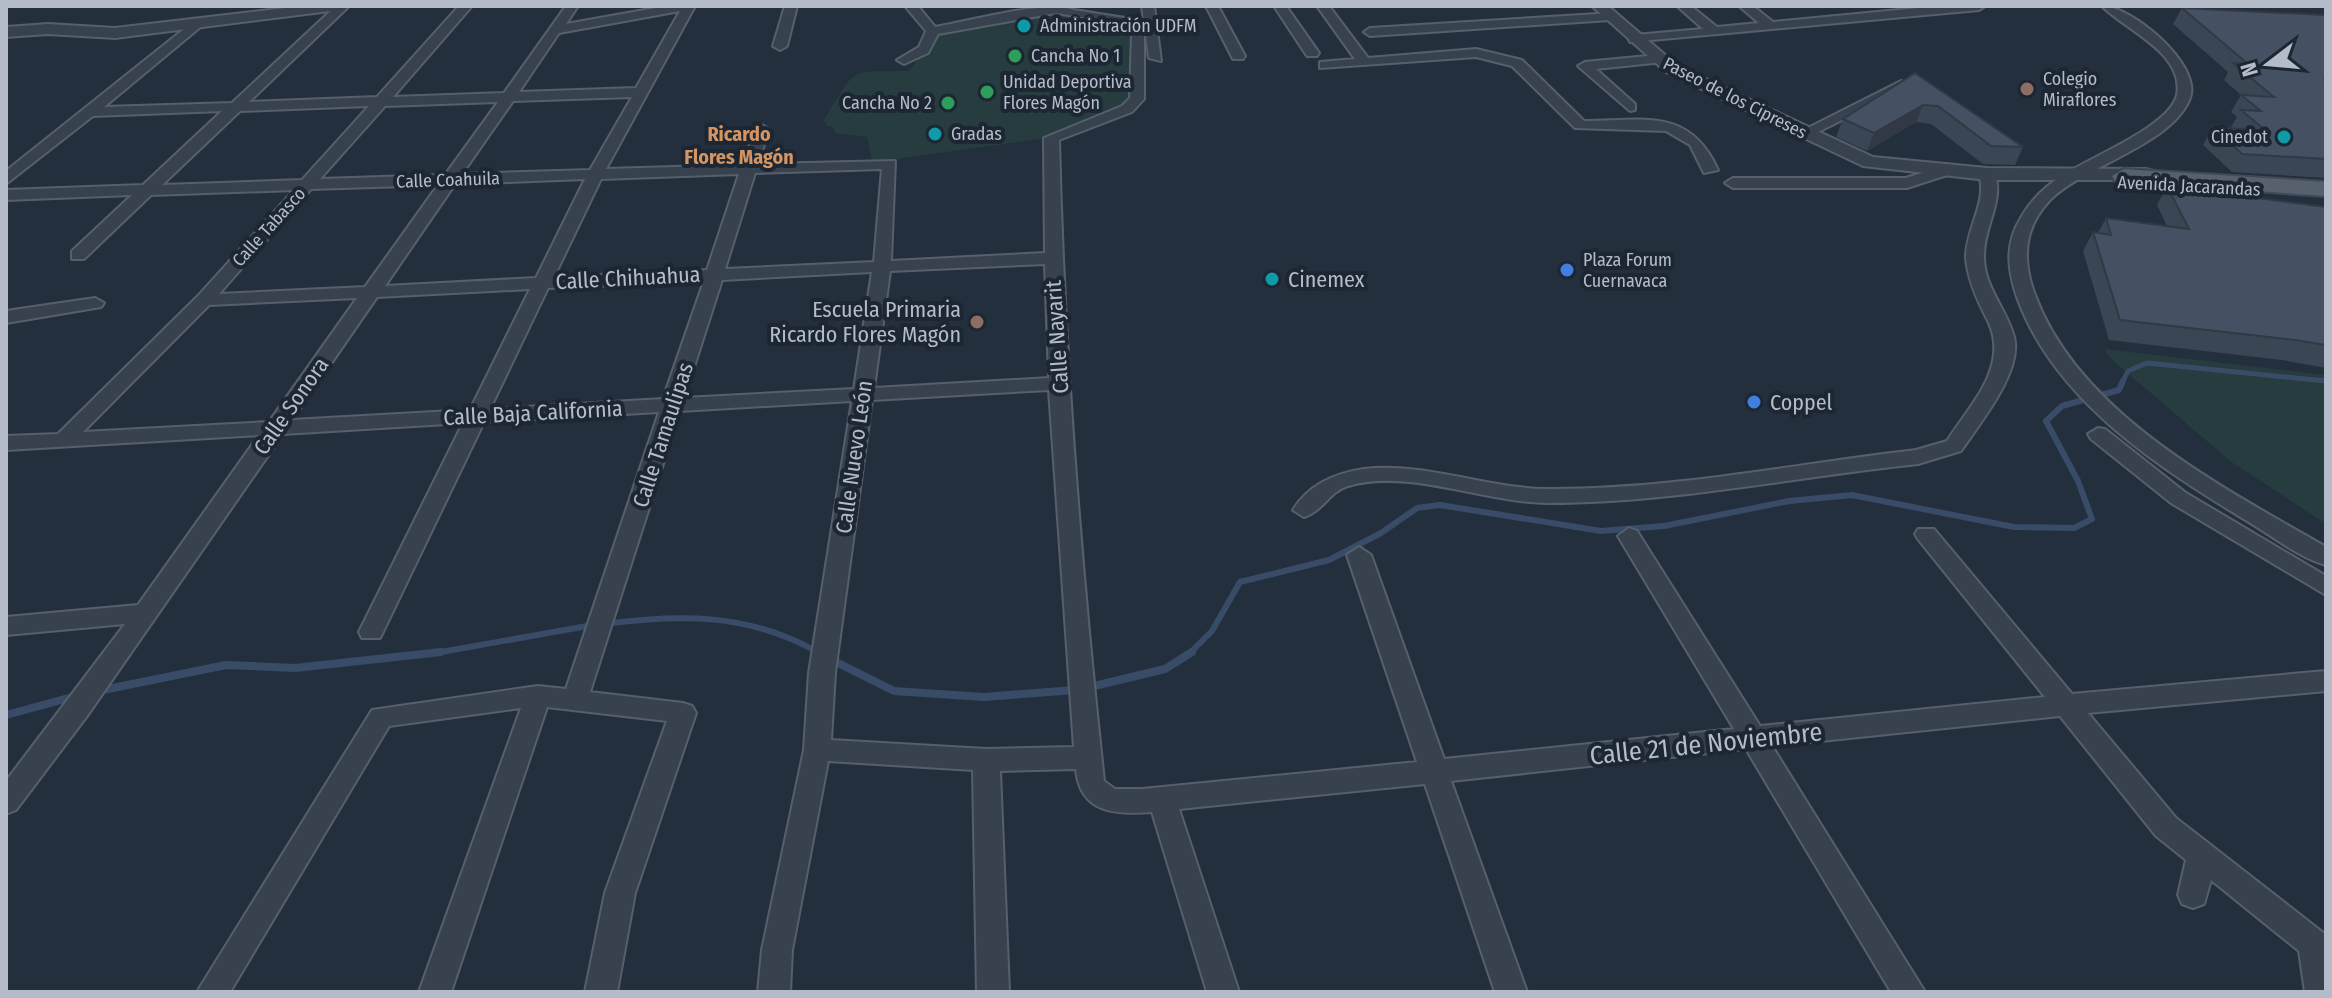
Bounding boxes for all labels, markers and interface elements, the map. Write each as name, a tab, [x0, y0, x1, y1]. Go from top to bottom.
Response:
place label: Administración UDFM	[1040, 15, 1196, 37]
marker: Administración UDFM	[1015, 17, 1033, 35]
north arrow	[2228, 24, 2308, 104]
place label: Cancha No 1	[1031, 45, 1120, 67]
marker: Cancha No 1	[1006, 47, 1024, 65]
street label: Paseo de los Cipreses	[1659, 52, 1811, 144]
text: N	[2234, 59, 2264, 79]
place label: Colegio Miraflores	[2043, 68, 2117, 111]
place label: Unidad Deportiva Flores Magón	[1003, 71, 1132, 114]
marker: Colegio Miraflores	[2018, 80, 2036, 98]
marker: Unidad Deportiva Flores Magón	[978, 83, 996, 101]
place label: Cancha No 2	[842, 92, 932, 114]
marker: Cancha No 2	[939, 94, 957, 112]
district label: Ricardo Flores Magón	[684, 122, 794, 169]
place label: Gradas	[951, 123, 1002, 145]
marker: Gradas	[926, 125, 944, 143]
place label: Cinedot	[2211, 126, 2268, 148]
marker: Cinedot	[2275, 128, 2293, 146]
street label: Calle Coahuila	[396, 167, 501, 193]
street label: Avenida Jacarandas	[2117, 171, 2261, 201]
street label: Calle Tabasco	[228, 183, 310, 271]
place label: Plaza Forum Cuernavaca	[1583, 249, 1672, 292]
street label: Calle Chihuahua	[555, 261, 701, 295]
marker: Plaza Forum Cuernavaca	[1558, 261, 1576, 279]
place label: Cinemex	[1288, 266, 1365, 293]
marker: Cinemex	[1263, 270, 1281, 288]
street label: Calle Nayarit	[1040, 279, 1074, 395]
place label: Escuela Primaria Ricardo Flores Magón	[769, 296, 961, 348]
marker: Escuela Primaria Ricardo Flores Magón	[968, 313, 986, 331]
street label: Calle Sonora	[248, 352, 334, 460]
street label: Calle Tamaulipas	[627, 359, 699, 511]
street label: Calle Nuevo León	[830, 379, 878, 535]
place label: Coppel	[1770, 389, 1833, 416]
marker: Coppel	[1745, 393, 1763, 411]
street label: Calle Baja California	[443, 395, 623, 431]
street label: Calle 21 de Noviembre	[1588, 716, 1824, 772]

